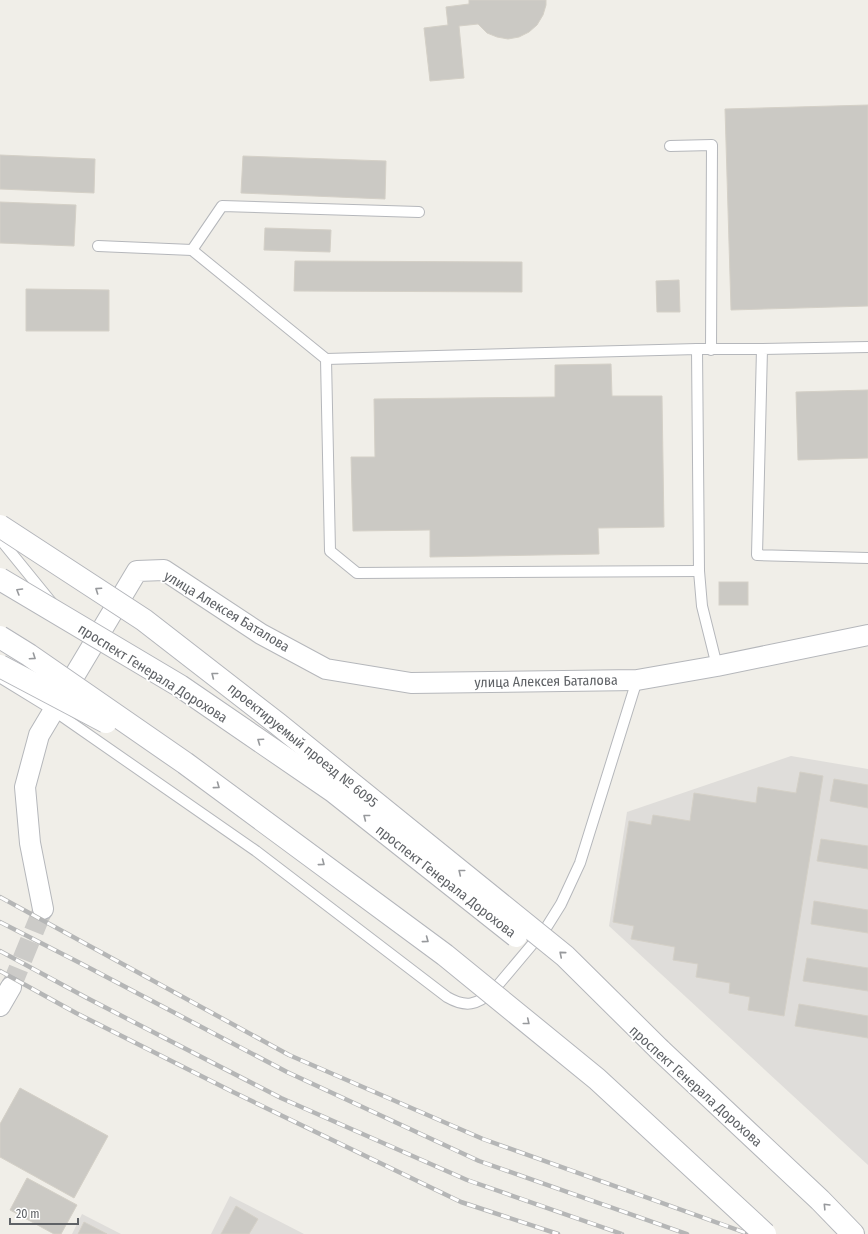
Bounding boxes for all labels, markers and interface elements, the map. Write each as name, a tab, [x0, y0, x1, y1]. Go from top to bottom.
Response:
street label: улица Алексея Баталова	[161, 567, 293, 656]
one-way arrow	[16, 588, 24, 595]
one-way arrow	[95, 588, 102, 595]
street label: проспект Генерала Дорохова	[75, 620, 231, 727]
one-way arrow	[29, 652, 36, 660]
one-way arrow	[211, 672, 218, 679]
street label: улица Алексея Баталова	[474, 672, 618, 691]
street label: проектируемый проезд № 6095	[224, 680, 381, 811]
one-way arrow	[257, 738, 264, 746]
one-way arrow	[212, 781, 219, 788]
one-way arrow	[363, 815, 370, 822]
street label: проспект Генерала Дорохова	[372, 821, 519, 941]
one-way arrow	[317, 858, 324, 865]
one-way arrow	[458, 870, 465, 877]
one-way arrow	[421, 935, 428, 942]
one-way arrow	[559, 952, 566, 959]
one-way arrow	[522, 1017, 530, 1024]
street label: проспект Генерала Дорохова	[626, 1022, 766, 1151]
scale bar	[10, 1200, 78, 1226]
one-way arrow	[823, 1203, 831, 1211]
text: 20 m	[16, 1207, 40, 1221]

